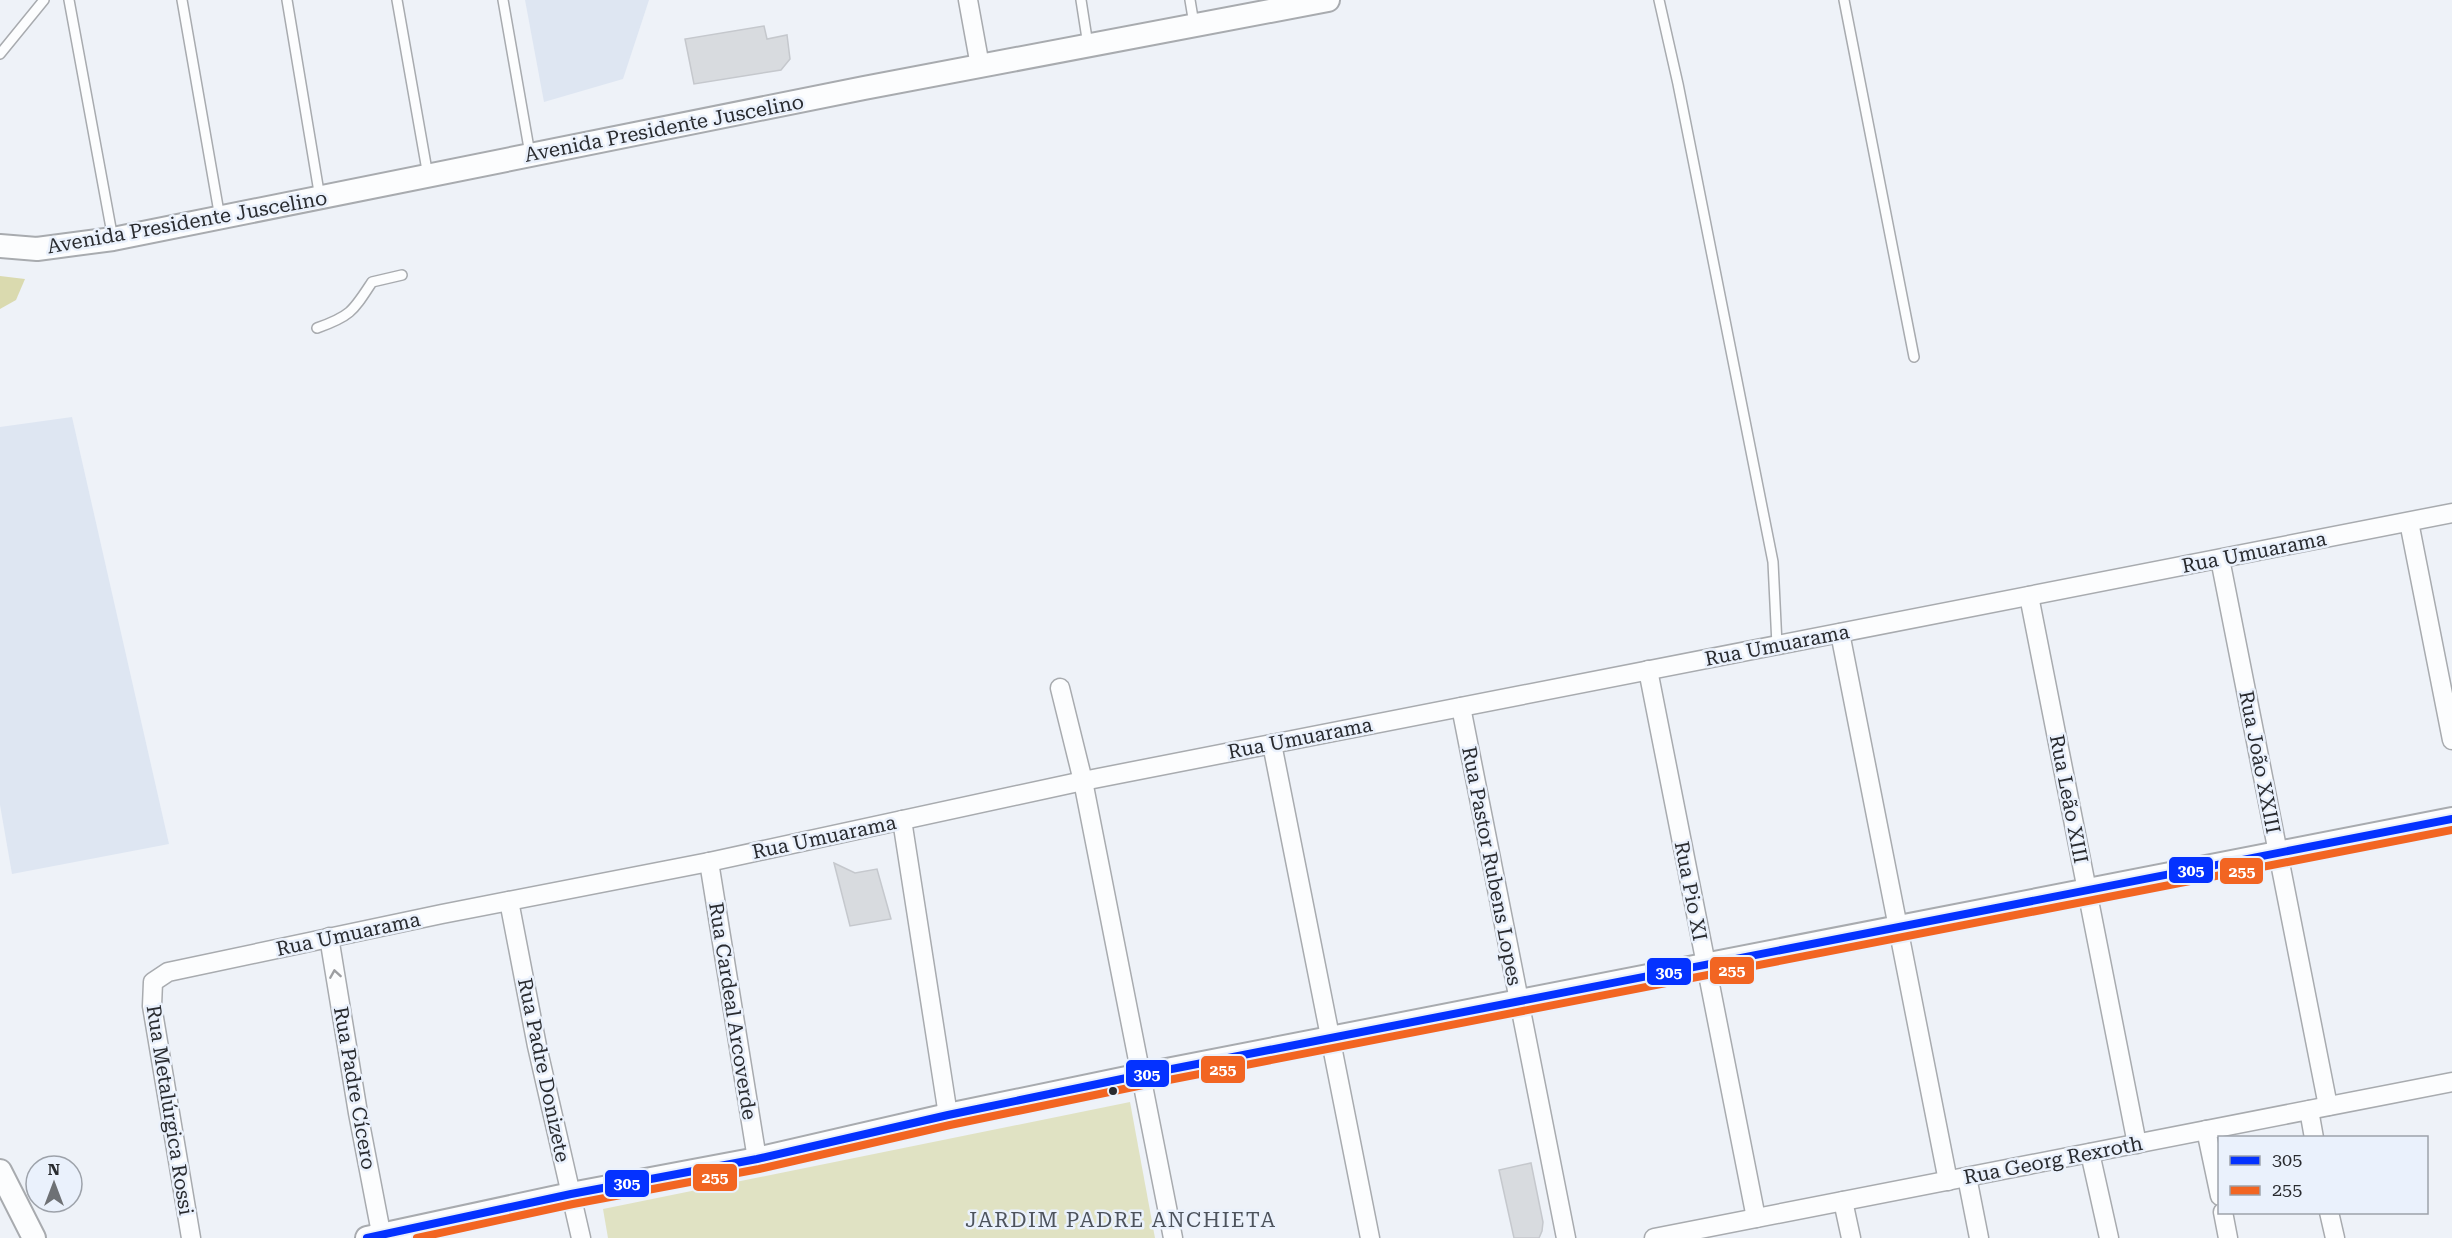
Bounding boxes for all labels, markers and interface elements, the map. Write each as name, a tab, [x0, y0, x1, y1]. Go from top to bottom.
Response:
street label: Avenida Presidente Juscelino	[522, 89, 806, 167]
street label: Avenida Presidente Juscelino	[45, 186, 329, 258]
street label: Rua Umuarama	[2180, 526, 2329, 578]
street label: Rua Umuarama	[1703, 619, 1852, 671]
street label: Rua João XXIII	[2234, 689, 2286, 835]
street label: Rua Umuarama	[1226, 712, 1375, 764]
street label: Rua Leão XIII	[2045, 733, 2093, 865]
street label: Rua Pastor Rubens Lopes	[1457, 744, 1527, 988]
street label: Rua Umuarama	[750, 810, 898, 864]
street label: Rua Pio XI	[1670, 839, 1712, 943]
line badge: 305	[2168, 856, 2214, 884]
line badge: 255	[2219, 857, 2264, 885]
text: 305	[2178, 861, 2204, 880]
text: 255	[2229, 862, 2255, 881]
street label: Rua Cardeal Arcoverde	[704, 901, 762, 1121]
street label: Rua Umuarama	[274, 907, 422, 961]
line badge: 255	[1709, 956, 1755, 985]
line badge: 305	[1646, 957, 1692, 986]
text: 255	[1719, 961, 1745, 980]
text: 305	[1656, 963, 1682, 982]
one-way arrow	[329, 969, 342, 979]
street label: Rua Padre Donizete	[513, 976, 575, 1164]
street label: Rua Metalúrgica Rossi	[142, 1003, 198, 1217]
street label: Rua Padre Cícero	[329, 1005, 381, 1171]
line badge: 255	[1200, 1055, 1246, 1084]
line badge: 305	[1125, 1059, 1170, 1088]
text: 255	[1210, 1060, 1236, 1079]
text: 305	[1134, 1065, 1160, 1084]
unlabelled marker	[1107, 1085, 1119, 1097]
street label: Rua Georg Rexroth	[1961, 1131, 2145, 1189]
legend	[2218, 1136, 2428, 1214]
text: 305	[2272, 1149, 2302, 1170]
north arrow	[24, 1154, 84, 1214]
text: N	[48, 1160, 60, 1179]
line badge: 255	[692, 1163, 738, 1192]
text: 255	[702, 1168, 728, 1187]
line badge: 305	[604, 1169, 650, 1198]
text: 305	[614, 1174, 640, 1193]
text: 255	[2272, 1179, 2302, 1200]
district label: JARDIM PADRE ANCHIETA	[965, 1208, 1277, 1232]

